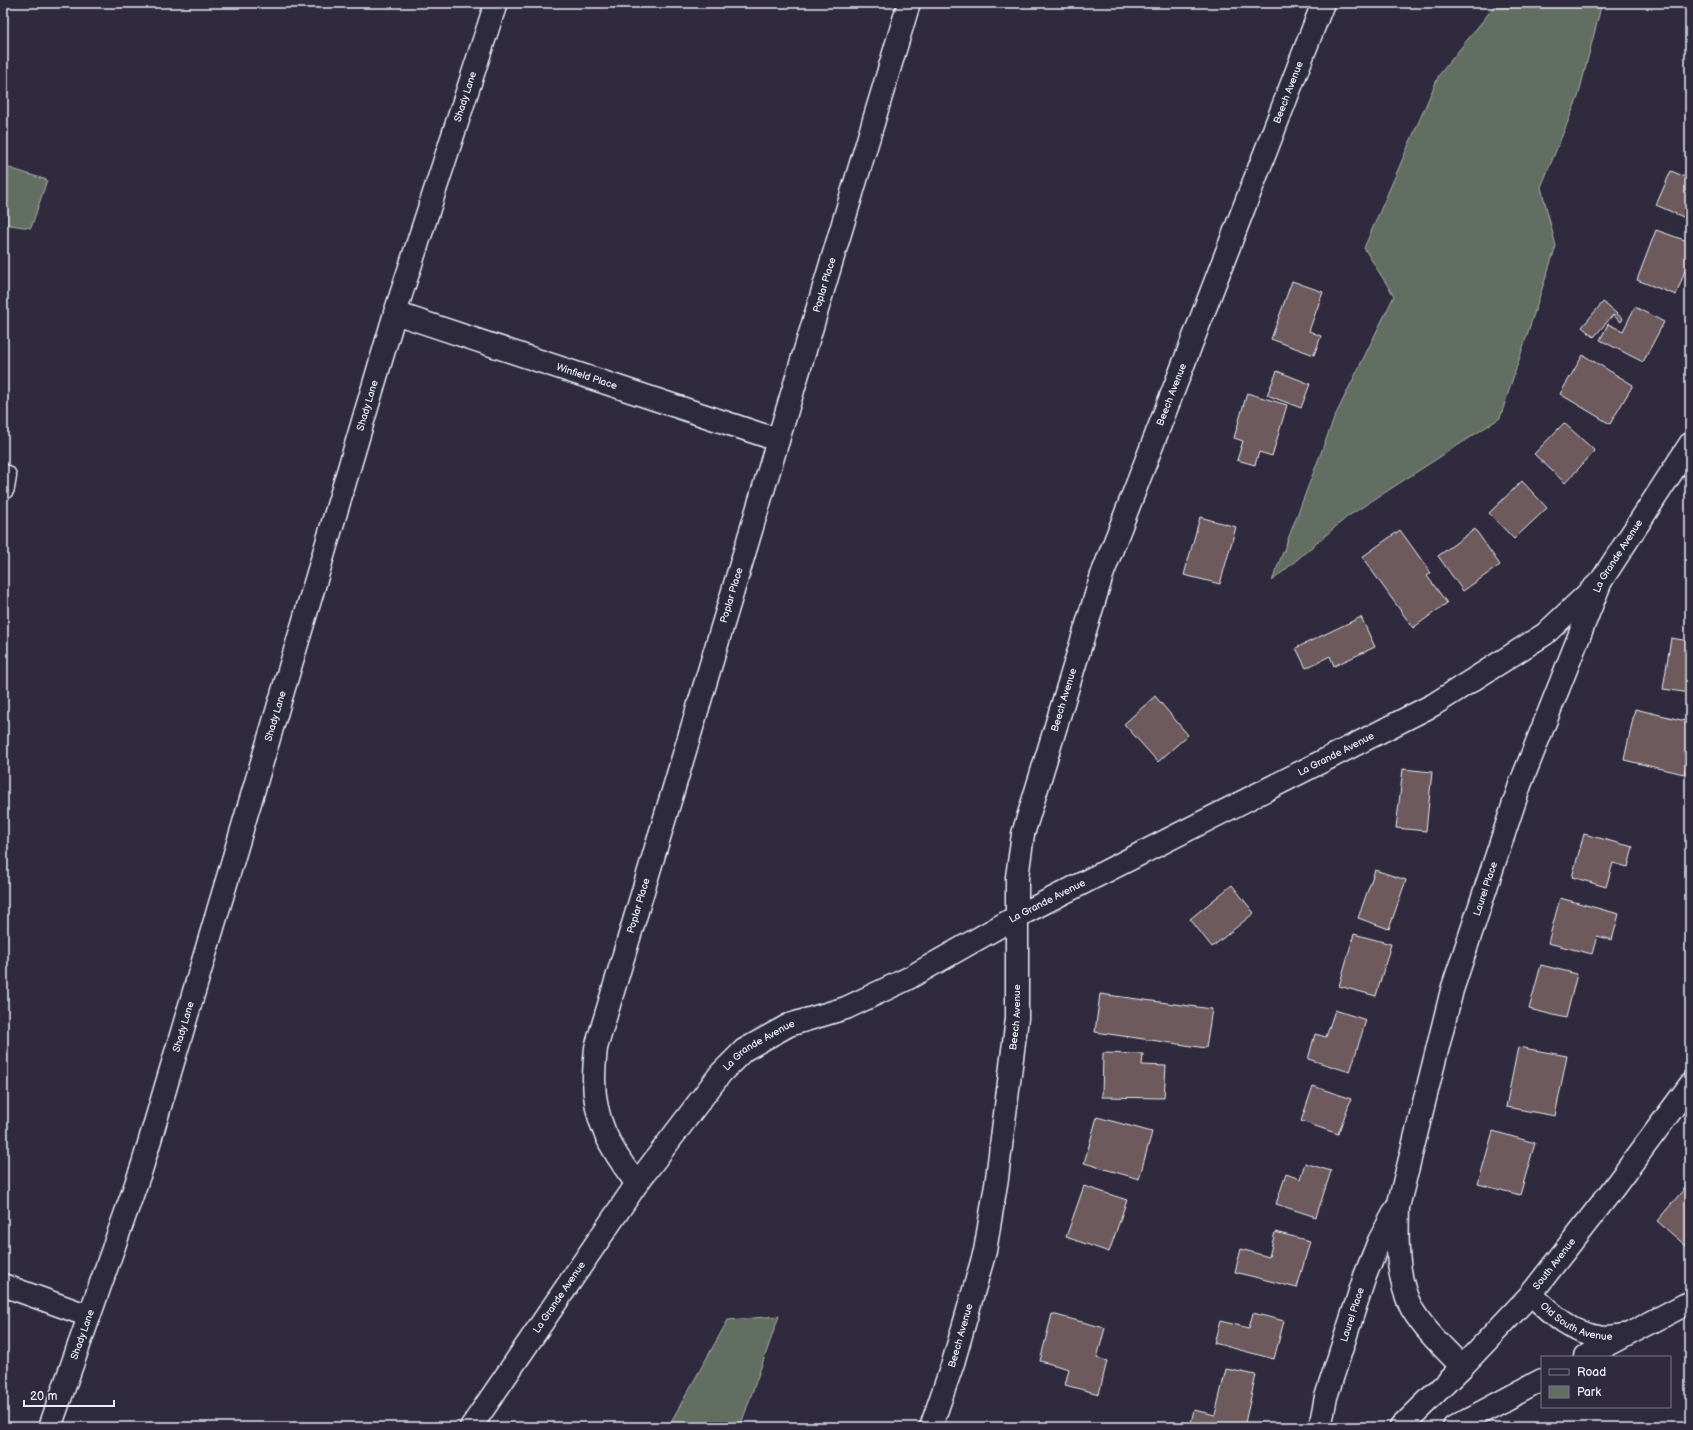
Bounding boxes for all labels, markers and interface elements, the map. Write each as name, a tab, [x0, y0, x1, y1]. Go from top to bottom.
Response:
street label: Beech Avenue	[1271, 59, 1306, 125]
street label: Shady Lane	[452, 70, 479, 123]
street label: Poplar Place	[811, 256, 839, 314]
street label: Winfield Place	[555, 361, 619, 392]
street label: Beech Avenue	[1154, 362, 1189, 427]
street label: Shady Lane	[354, 379, 381, 432]
street label: La Grande Avenue	[1591, 517, 1645, 594]
street label: Poplar Place	[718, 566, 746, 624]
street label: Beech Avenue	[1049, 667, 1079, 733]
street label: Shady Lane	[262, 689, 289, 743]
street label: La Grande Avenue	[1296, 730, 1376, 779]
street label: Laurel Place	[1471, 860, 1500, 918]
street label: Poplar Place	[625, 877, 653, 935]
street label: La Grande Avenue	[1007, 877, 1087, 926]
street label: Beech Avenue	[1007, 984, 1023, 1051]
street label: Shady Lane	[170, 1000, 197, 1054]
street label: La Grande Avenue	[721, 1018, 796, 1073]
street label: South Avenue	[1531, 1236, 1578, 1292]
street label: La Grande Avenue	[531, 1259, 588, 1335]
street label: Laurel Place	[1338, 1286, 1367, 1343]
street label: Old South Avenue	[1538, 1300, 1613, 1343]
street label: Beech Avenue	[946, 1302, 976, 1369]
street label: Shady Lane	[68, 1308, 97, 1361]
legend	[1541, 1356, 1671, 1408]
text: Road	[1577, 1365, 1606, 1380]
scale bar	[24, 1382, 114, 1408]
text: Park	[1577, 1385, 1601, 1400]
text: 20 m	[30, 1389, 57, 1404]

